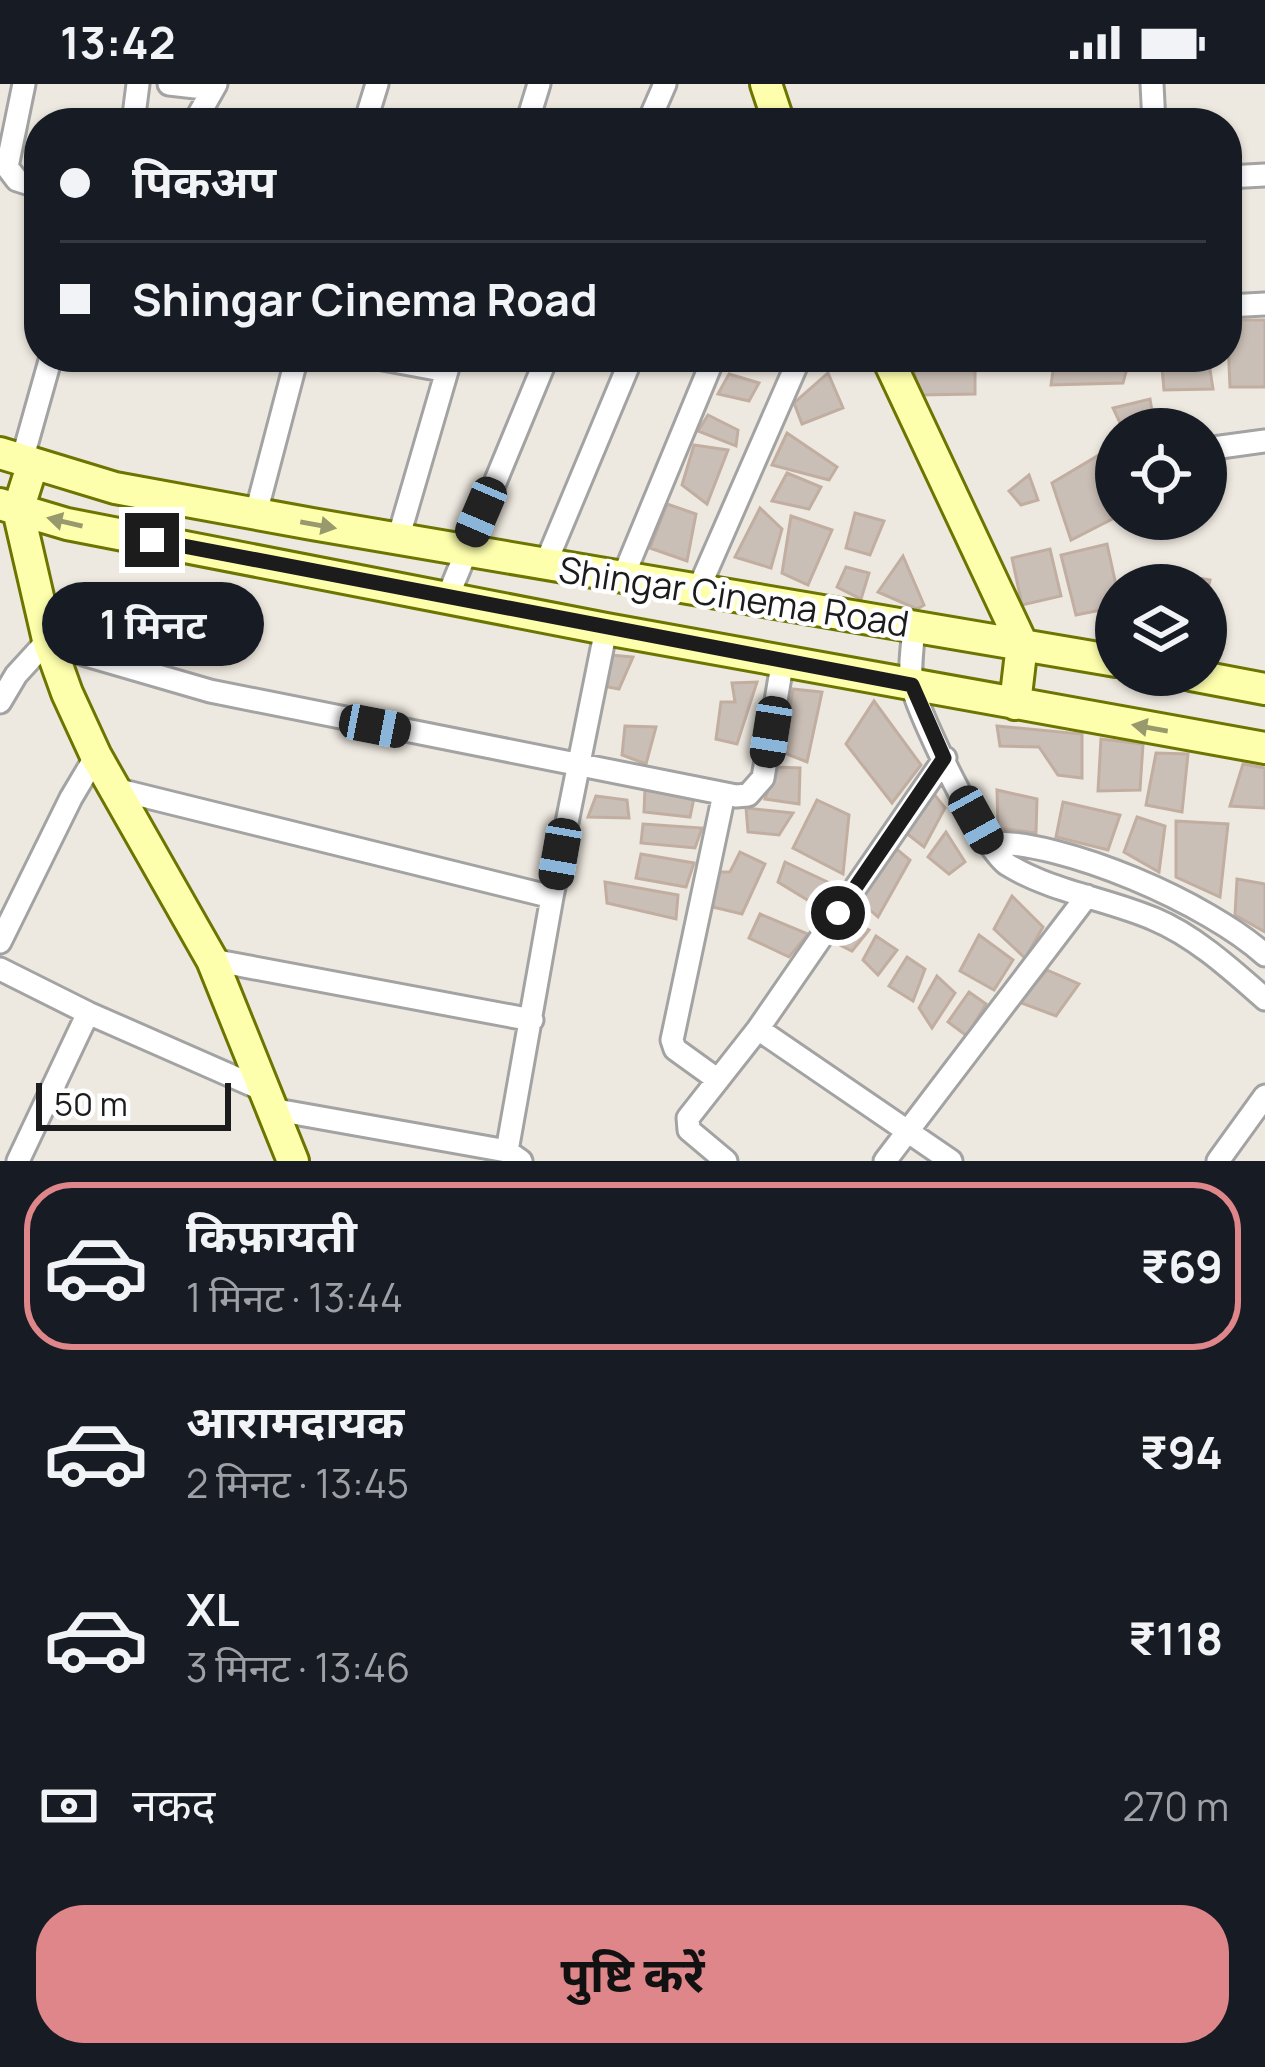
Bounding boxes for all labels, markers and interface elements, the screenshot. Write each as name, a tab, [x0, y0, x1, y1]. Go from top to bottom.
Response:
text: 13:42	[60, 11, 175, 73]
text: पिकअप	[132, 150, 276, 212]
text: Shingar Cinema Road	[132, 268, 598, 330]
map controls	[1095, 408, 1227, 696]
button: locate	[1095, 408, 1227, 540]
car	[450, 472, 512, 552]
one-way arrow	[47, 512, 84, 531]
route end	[125, 513, 179, 567]
one-way arrow	[300, 517, 338, 535]
street label: Shingar Cinema Road	[555, 544, 913, 648]
button: layers	[1095, 564, 1227, 696]
callout: 1 मिनट	[41, 582, 263, 666]
text: 1 मिनट	[100, 597, 206, 651]
car	[748, 694, 794, 770]
car	[336, 701, 414, 751]
one-way arrow	[1130, 718, 1168, 736]
car	[943, 780, 1009, 860]
car	[536, 815, 584, 893]
route start	[811, 886, 865, 940]
scale bar	[36, 1077, 231, 1130]
text: 50 m	[54, 1081, 128, 1126]
text: किफ़ायती	[186, 1204, 357, 1266]
icon: car	[42, 1212, 150, 1320]
text: ₹69	[1140, 1235, 1223, 1297]
text: 1 मिनट · 13:44	[186, 1270, 403, 1324]
text: आरामदायक	[186, 1390, 404, 1452]
icon: car	[42, 1398, 150, 1506]
text: ₹94	[1140, 1421, 1223, 1483]
text: 2 मिनट · 13:45	[186, 1456, 409, 1510]
text: XL	[186, 1578, 240, 1640]
icon: car	[42, 1584, 150, 1692]
text: ₹118	[1128, 1607, 1223, 1669]
text: 3 मिनट · 13:46	[186, 1640, 410, 1694]
icon: cash	[36, 1773, 102, 1839]
text: नकद	[132, 1773, 215, 1835]
text: 270 m	[1123, 1779, 1229, 1833]
button: पुष्टि करें	[36, 1905, 1229, 2043]

